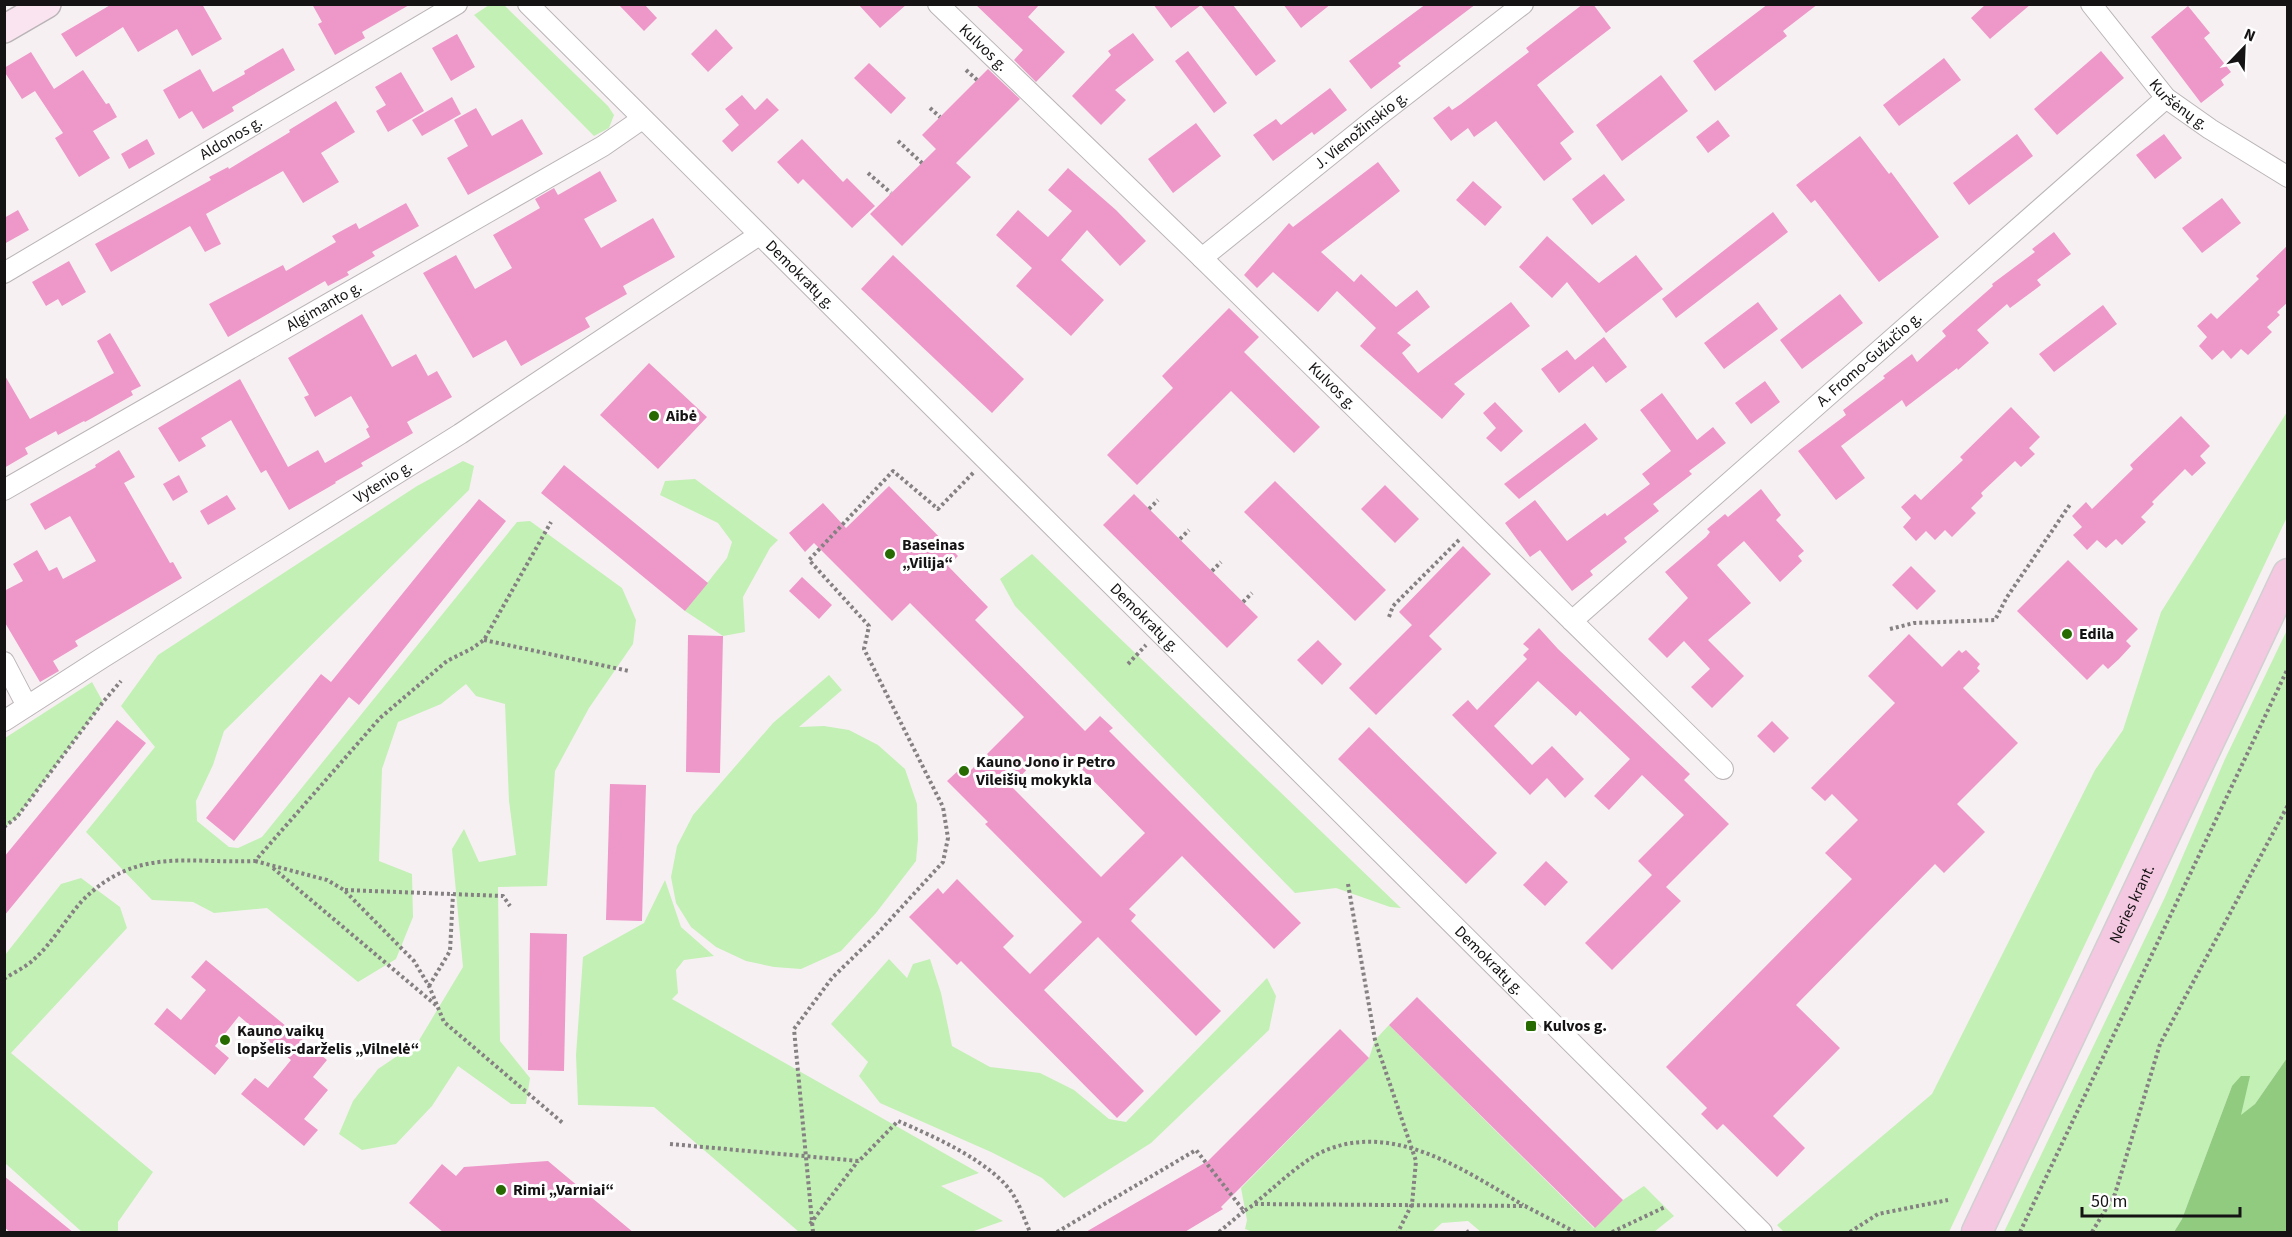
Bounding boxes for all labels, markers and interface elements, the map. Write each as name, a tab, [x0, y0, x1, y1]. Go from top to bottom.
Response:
north arrow	[2214, 18, 2274, 78]
street label: Kulvos g.	[954, 19, 1013, 76]
text: N	[2240, 23, 2259, 47]
street label: Kuršėnų g.	[2144, 74, 2212, 135]
street label: J. Vienožinskio g.	[1310, 86, 1412, 174]
street label: Aldonos g.	[195, 111, 267, 165]
street label: Demokratų g.	[760, 235, 840, 314]
street label: Algimanto g.	[282, 276, 366, 337]
street label: A. Fromo-Gužučio g.	[1812, 307, 1927, 412]
street label: Kulvos g.	[1303, 357, 1361, 415]
place label: Aibė	[665, 405, 697, 427]
marker: Aibė	[647, 409, 661, 423]
street label: Vytenio g.	[349, 455, 417, 509]
place label: Baseinas „Vilija“	[902, 534, 965, 574]
marker: Baseinas „Vilija“	[883, 547, 897, 561]
street label: Demokratų g.	[1105, 578, 1184, 657]
place label: Edila	[2079, 623, 2114, 645]
marker: Edila	[2060, 627, 2074, 641]
place label: Kauno Jono ir Petro Vileišių mokykla	[975, 751, 1115, 791]
marker: Kauno Jono ir Petro Vileišių mokykla	[957, 764, 971, 778]
street label: Neries krant.	[2104, 861, 2160, 947]
street label: Demokratų g.	[1449, 921, 1529, 1000]
place label: Kulvos g.	[1543, 1015, 1607, 1037]
marker: Kulvos g.	[1524, 1019, 1538, 1033]
place label: Kauno vaikų lopšelis-darželis „Vilnelė“	[237, 1020, 419, 1060]
marker: Kauno vaikų lopšelis-darželis „Vilnelė“	[218, 1033, 232, 1047]
place label: Rimi „Varniai“	[513, 1179, 614, 1201]
scale bar	[2082, 1180, 2240, 1218]
marker: Rimi „Varniai“	[494, 1183, 508, 1197]
text: 50 m	[2091, 1189, 2127, 1214]

